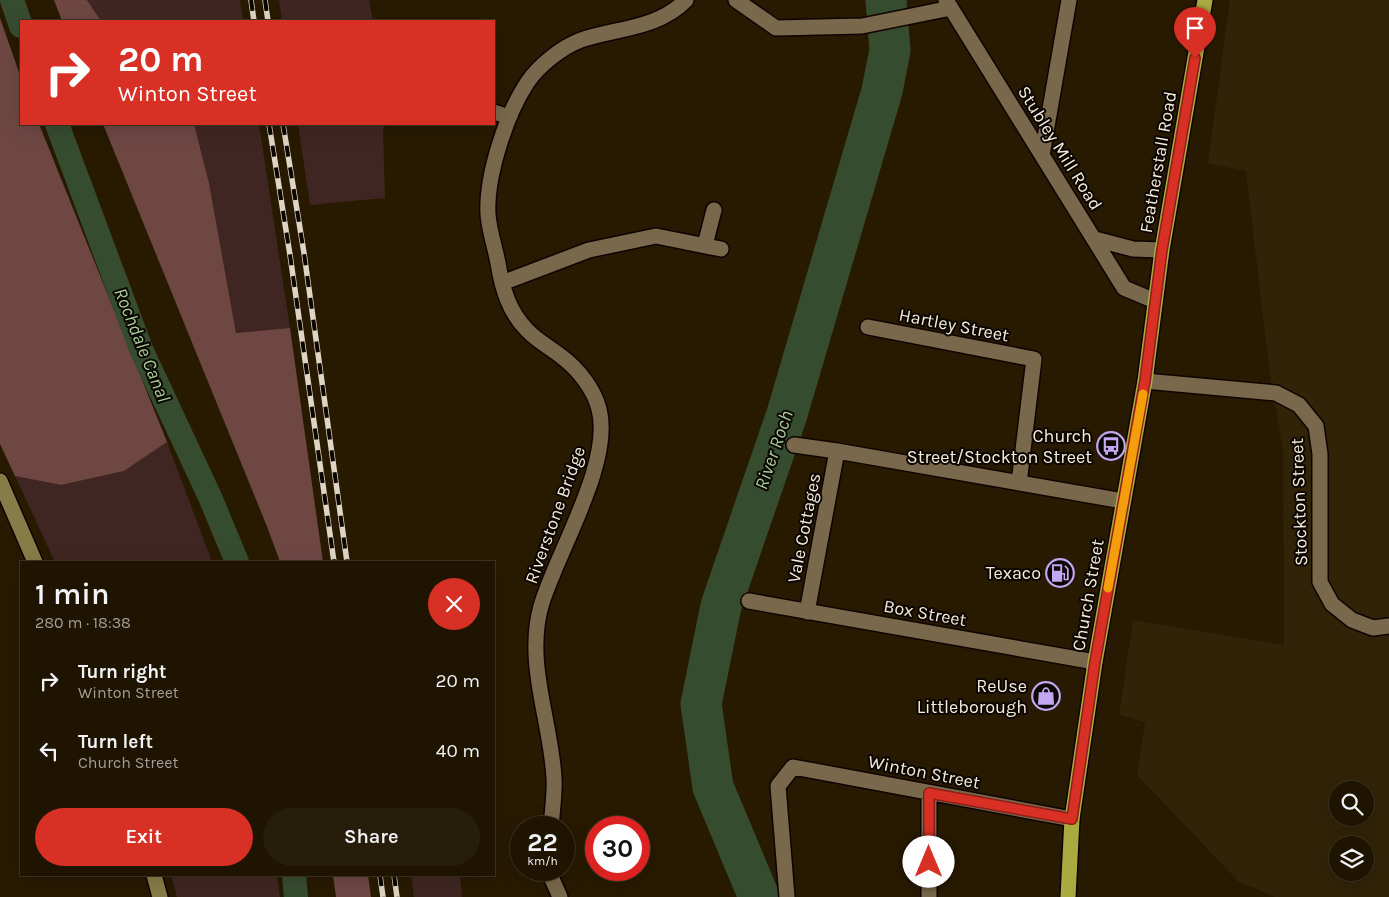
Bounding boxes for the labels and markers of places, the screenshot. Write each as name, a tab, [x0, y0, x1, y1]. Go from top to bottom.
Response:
pin	[1174, 7, 1216, 58]
place label: Church Street/Stockton Street	[907, 425, 1092, 468]
bus stop icon: Church Street/Stockton Street	[1096, 431, 1126, 461]
fuel station icon: Texaco	[1045, 558, 1075, 588]
place label: Texaco	[986, 562, 1041, 584]
place label: ReUse Littleborough	[917, 675, 1027, 718]
shop icon: ReUse Littleborough	[1031, 681, 1061, 711]

